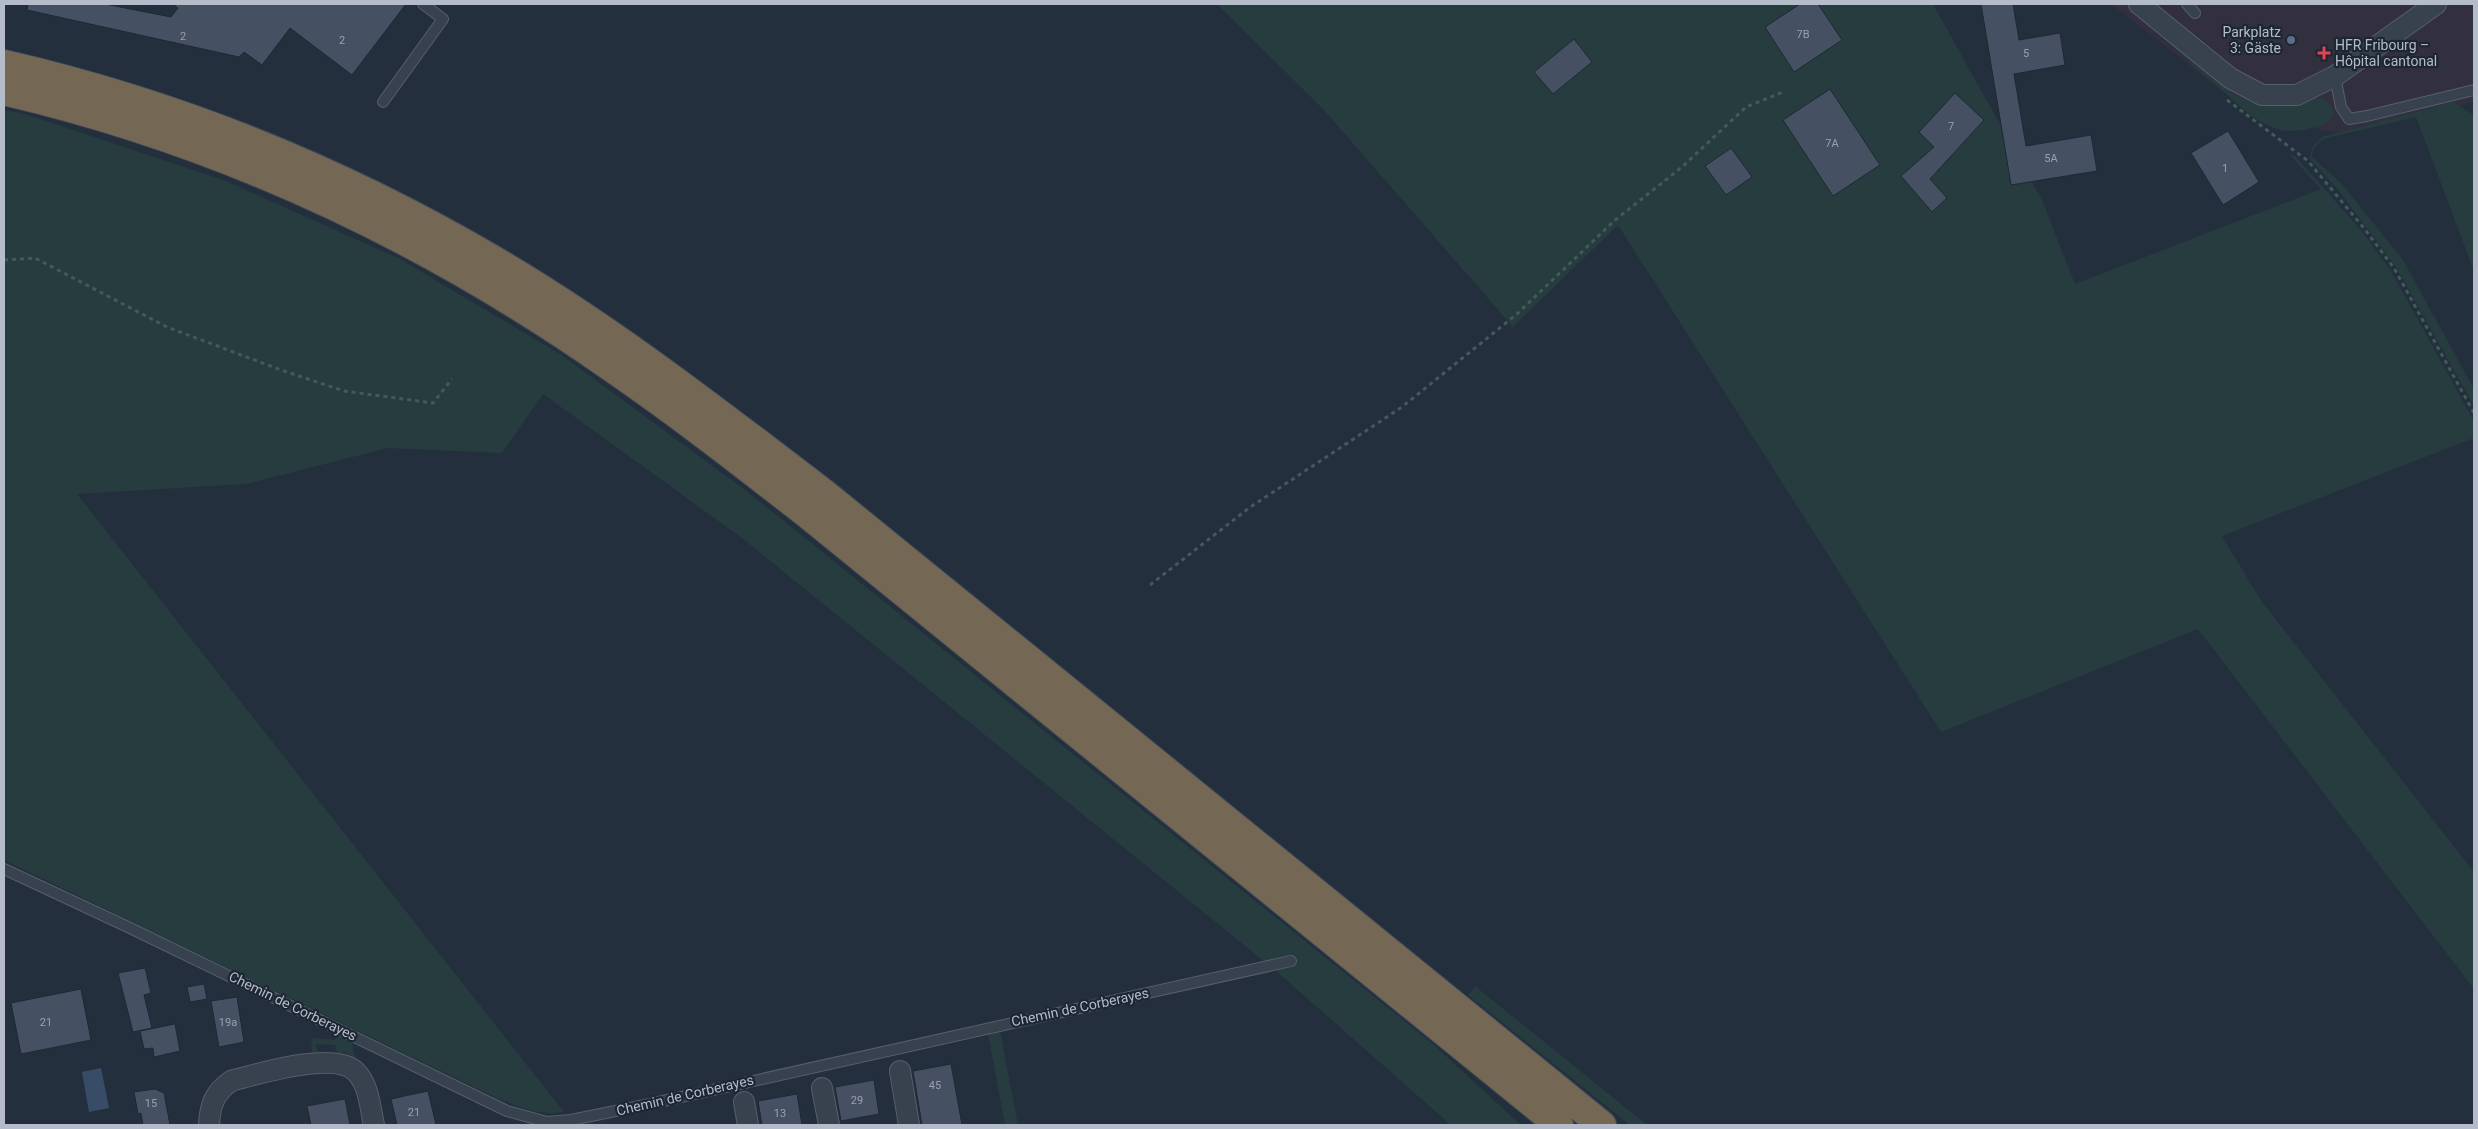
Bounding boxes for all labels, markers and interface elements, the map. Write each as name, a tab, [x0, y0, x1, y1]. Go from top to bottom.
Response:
place label: Parkplatz 3: Gäste	[2222, 24, 2281, 56]
house number: 7B	[1796, 28, 1810, 41]
house number: 2	[180, 30, 186, 43]
house number: 2	[339, 34, 345, 47]
marker: Parkplatz 3: Gäste	[2285, 34, 2297, 46]
place label: HFR Fribourg – Hôpital cantonal	[2335, 37, 2437, 69]
marker: HFR Fribourg – Hôpital cantonal	[2317, 46, 2331, 60]
house number: 5	[2023, 47, 2029, 60]
house number: 7	[1948, 120, 1954, 133]
house number: 7A	[1825, 137, 1840, 150]
house number: 5A	[2044, 152, 2059, 165]
house number: 1	[2222, 162, 2228, 175]
street label: Chemin de Corberayes	[226, 968, 360, 1044]
street label: Chemin de Corberayes	[1010, 985, 1150, 1029]
house number: 21	[40, 1016, 52, 1029]
house number: 19a	[219, 1016, 237, 1029]
street label: Chemin de Corberayes	[615, 1071, 755, 1119]
house number: 45	[929, 1079, 941, 1092]
house number: 29	[851, 1094, 863, 1107]
house number: 15	[145, 1097, 157, 1110]
house number: 21	[408, 1106, 420, 1119]
house number: 13	[774, 1107, 786, 1120]

